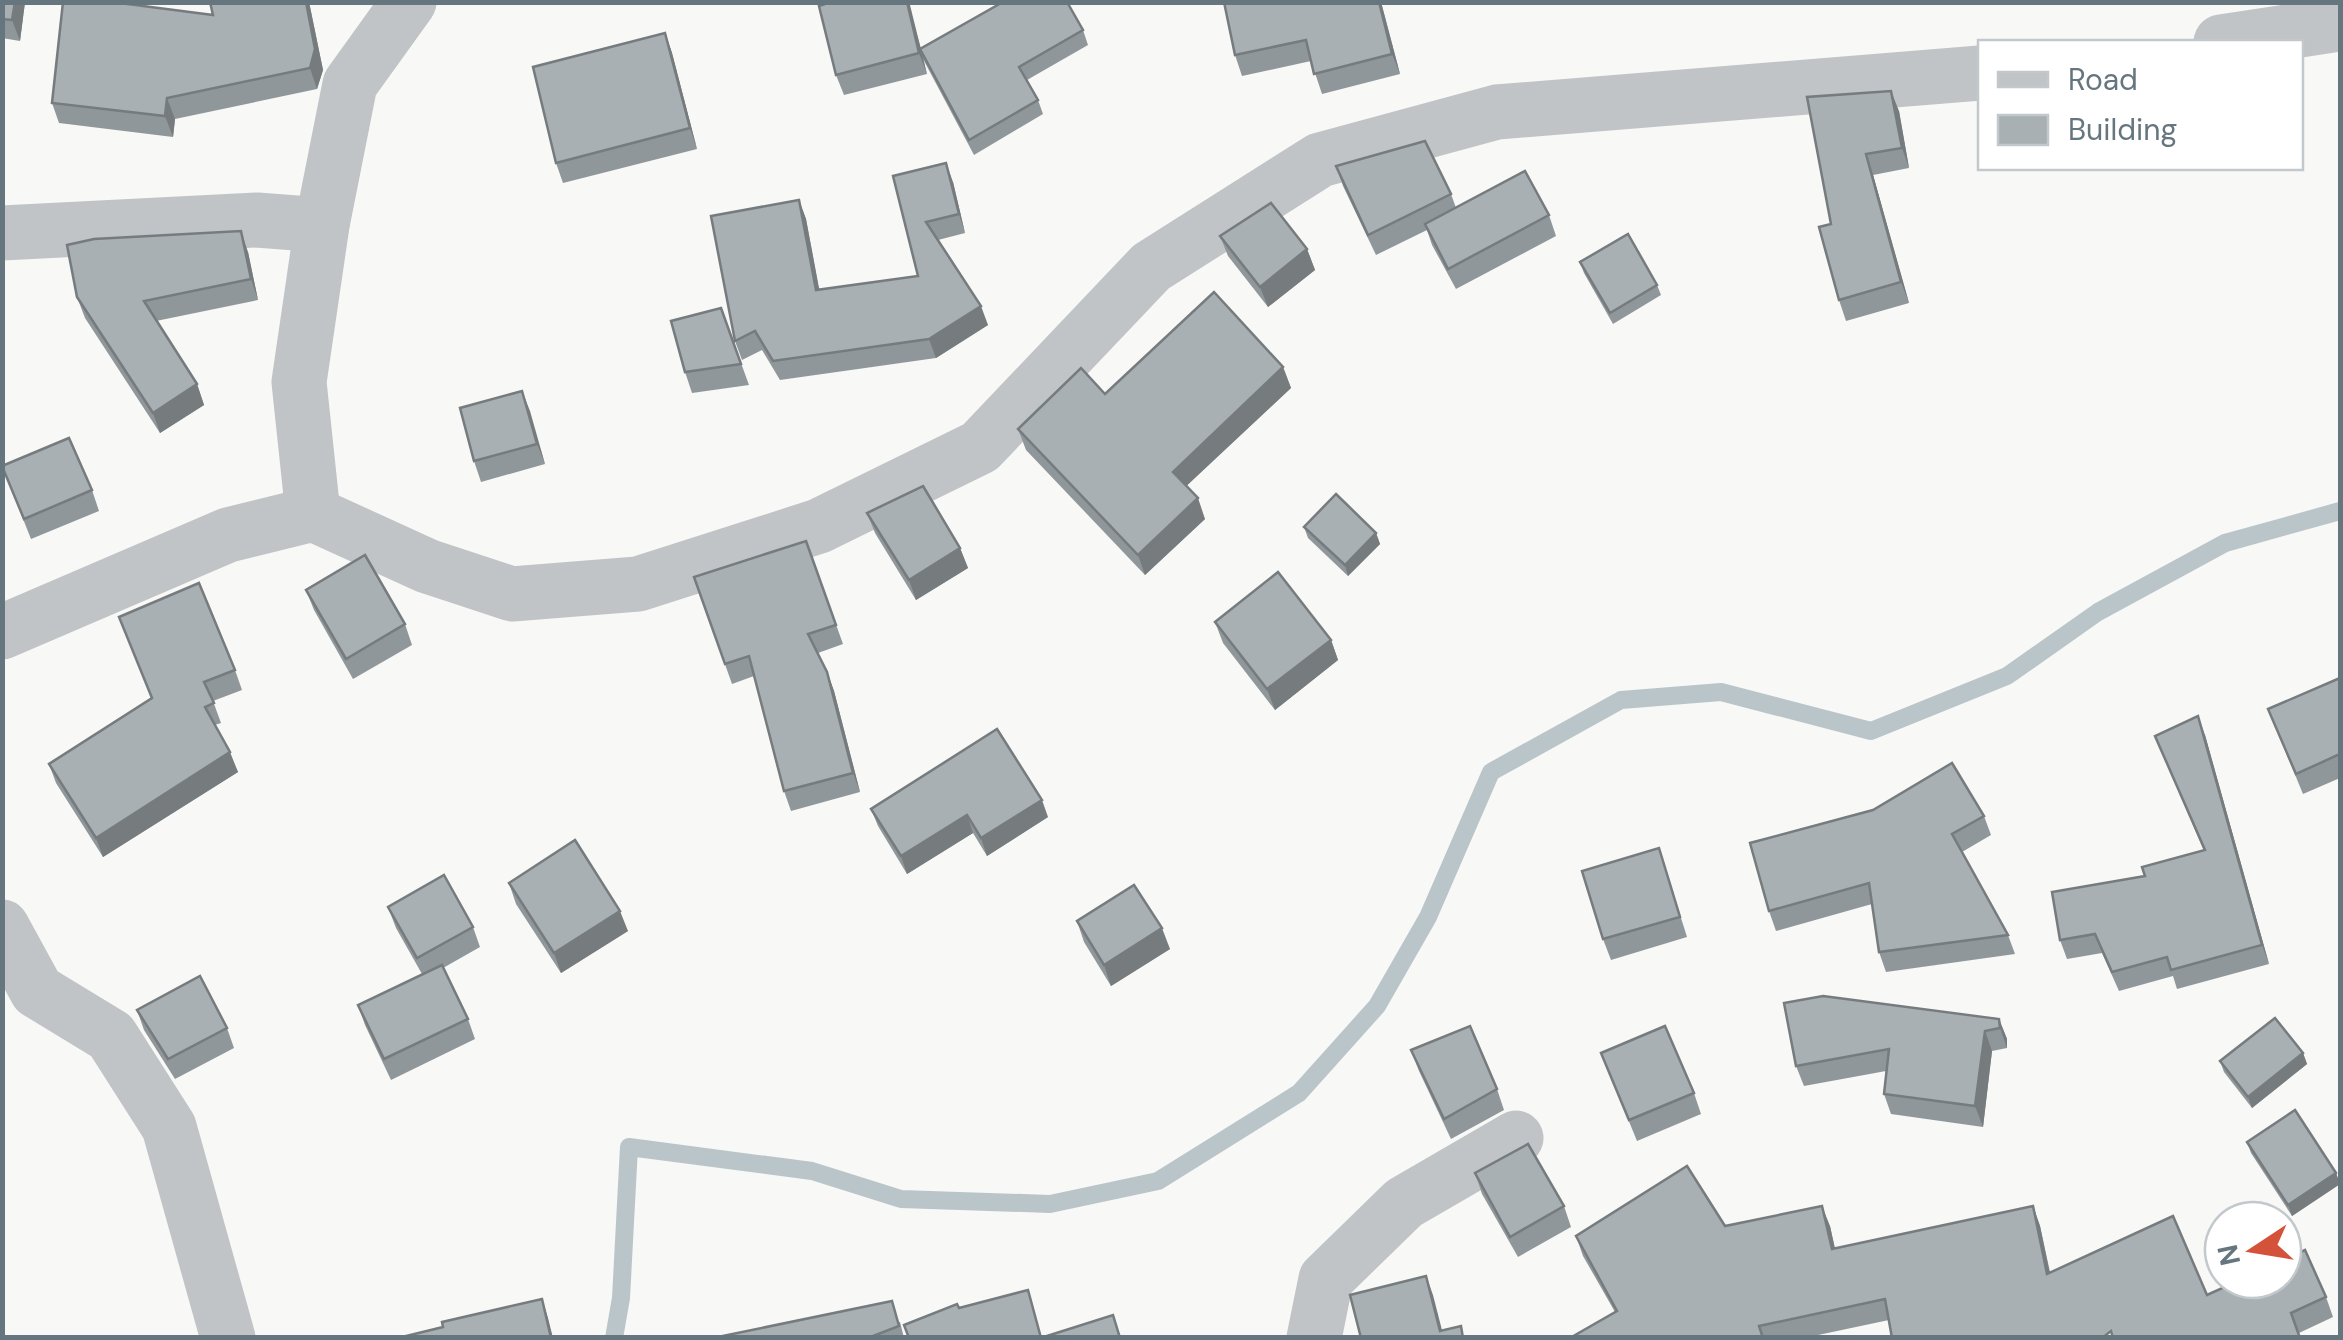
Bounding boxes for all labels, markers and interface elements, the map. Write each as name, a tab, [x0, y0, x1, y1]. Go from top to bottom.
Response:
legend	[1978, 40, 2303, 170]
text: Road	[2068, 60, 2138, 99]
text: Building	[2068, 110, 2177, 149]
north arrow	[2203, 1200, 2303, 1300]
text: N	[2209, 1241, 2249, 1269]

